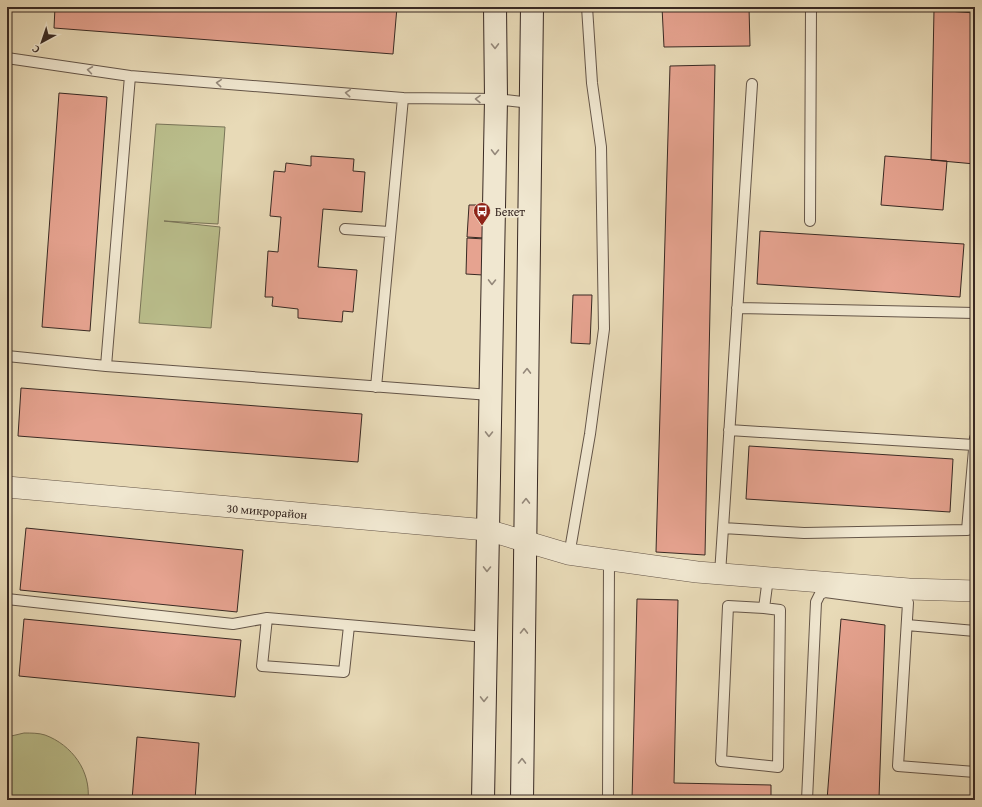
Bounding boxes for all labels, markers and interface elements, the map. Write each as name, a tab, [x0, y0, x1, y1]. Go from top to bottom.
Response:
north arrow	[22, 22, 62, 62]
text: С	[28, 42, 43, 58]
one-way arrow	[491, 43, 500, 49]
one-way arrow	[87, 66, 93, 75]
one-way arrow	[216, 79, 222, 88]
one-way arrow	[345, 89, 352, 98]
one-way arrow	[475, 95, 481, 103]
one-way arrow	[491, 149, 499, 155]
bus stop icon: Бекет	[472, 201, 492, 226]
place label: Бекет	[495, 203, 525, 220]
one-way arrow	[488, 279, 496, 285]
one-way arrow	[523, 368, 531, 374]
one-way arrow	[485, 431, 493, 437]
one-way arrow	[521, 498, 530, 504]
street label: 30 микрорайон	[226, 499, 308, 523]
one-way arrow	[482, 566, 491, 572]
one-way arrow	[520, 628, 528, 634]
one-way arrow	[480, 696, 489, 702]
one-way arrow	[518, 758, 526, 764]

